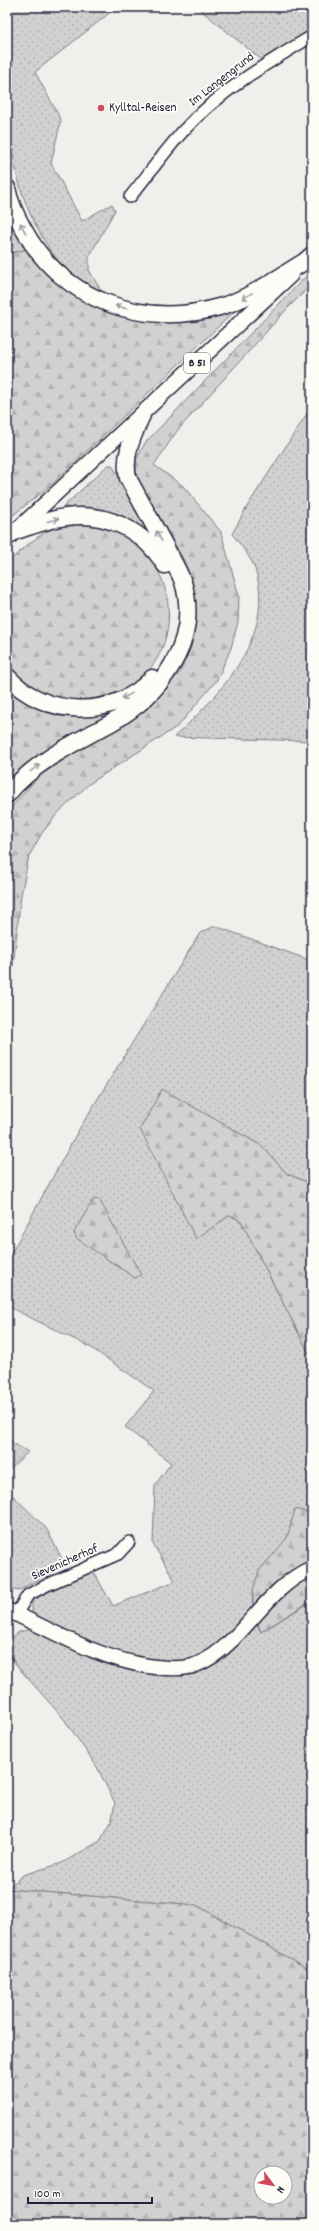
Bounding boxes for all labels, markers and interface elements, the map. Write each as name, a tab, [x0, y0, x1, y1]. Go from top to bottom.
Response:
street label: Im Langengrund	[185, 48, 259, 112]
place label: Kylltal-Reisen	[109, 99, 177, 118]
marker: Kylltal-Reisen	[96, 103, 106, 113]
one-way arrow	[19, 222, 26, 234]
one-way arrow	[241, 292, 253, 300]
one-way arrow	[114, 303, 127, 310]
road number: B 51	[184, 353, 210, 373]
one-way arrow	[46, 516, 59, 523]
one-way arrow	[155, 530, 163, 542]
one-way arrow	[121, 693, 133, 701]
one-way arrow	[30, 764, 41, 773]
street label: Sievenicherhof	[29, 1540, 102, 1586]
north arrow	[253, 2165, 293, 2205]
scale bar	[28, 2179, 152, 2205]
text: N	[271, 2183, 288, 2196]
text: 100 m	[34, 2186, 61, 2203]

